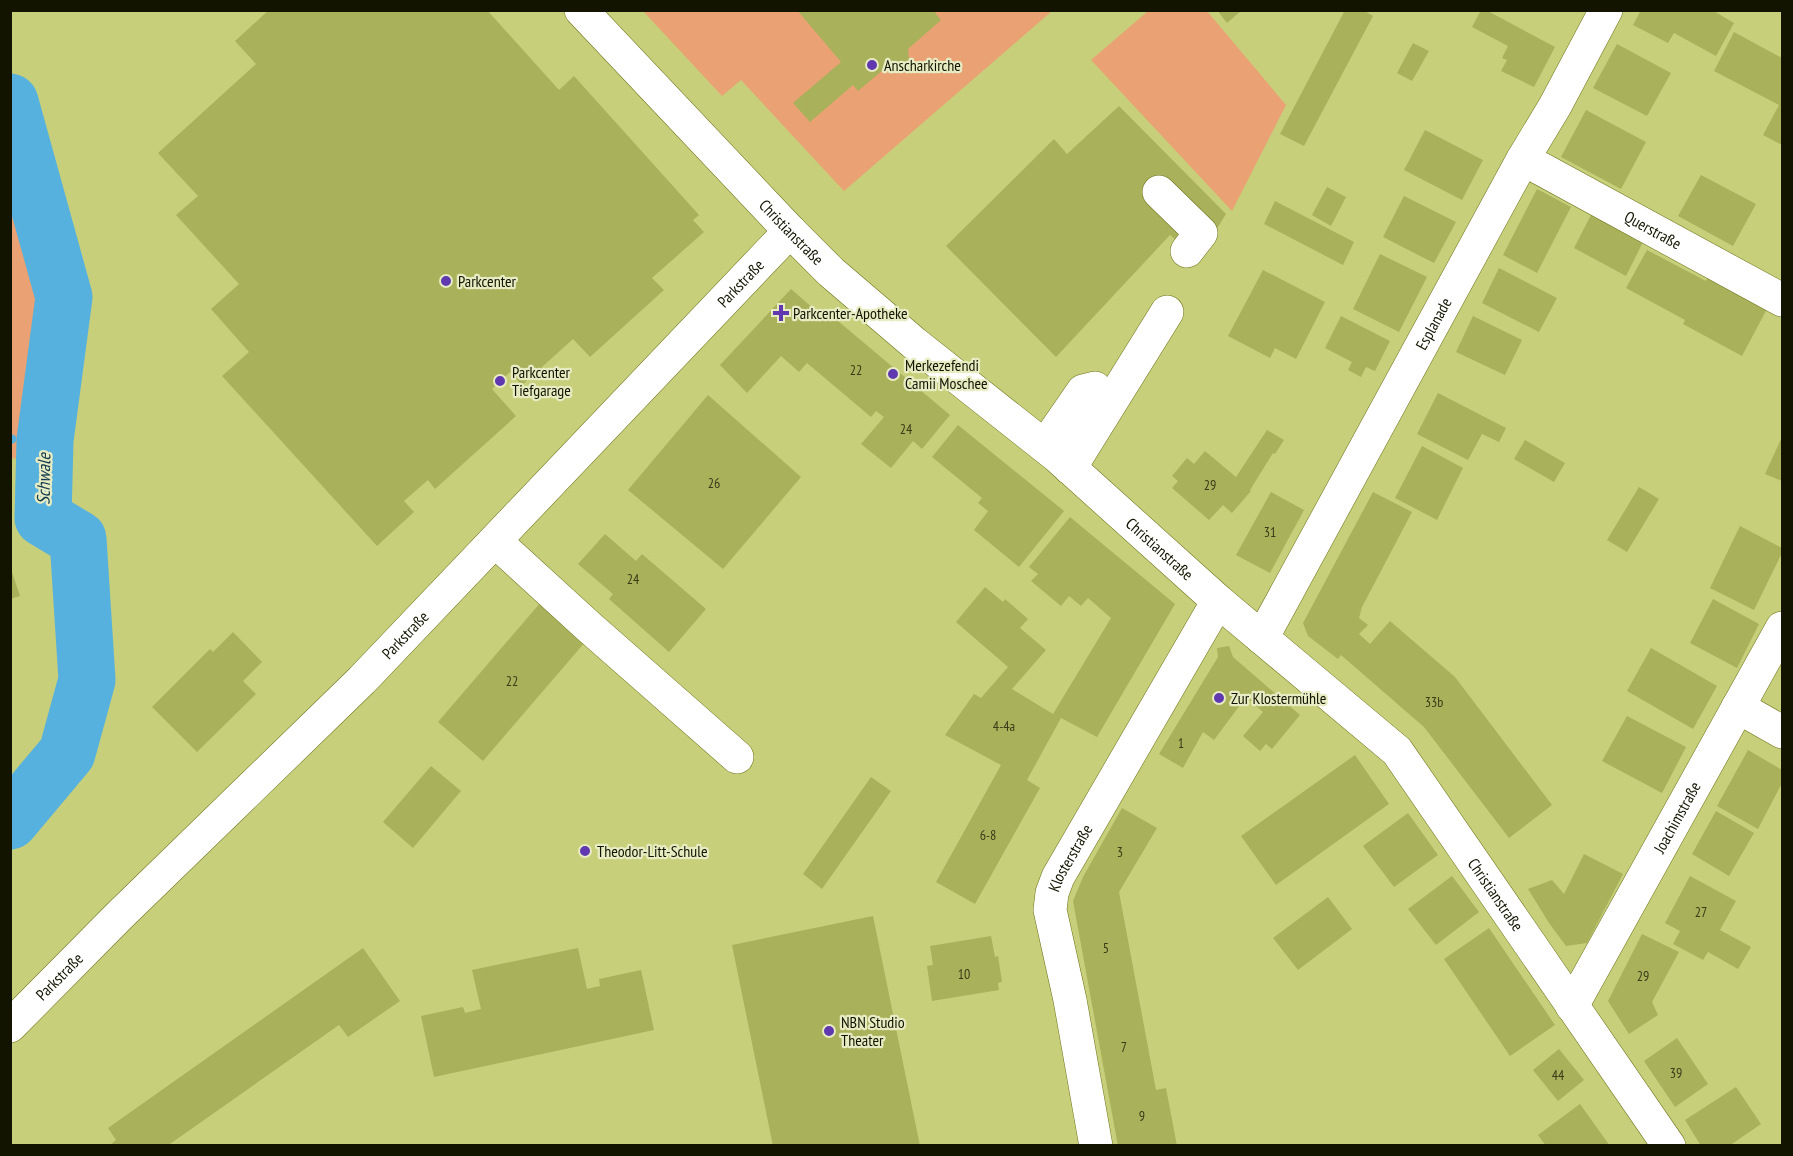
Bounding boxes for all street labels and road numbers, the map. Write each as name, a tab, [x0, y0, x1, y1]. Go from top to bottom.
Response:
street label: Christianstraße	[755, 195, 828, 269]
street label: Querstraße	[1621, 206, 1685, 253]
street label: Parkstraße	[713, 255, 768, 311]
street label: Esplanade	[1411, 294, 1456, 353]
street label: Christianstraße	[1122, 513, 1198, 584]
street label: Parkstraße	[378, 607, 433, 663]
street label: Joachimstraße	[1649, 778, 1705, 857]
street label: Klosterstraße	[1043, 821, 1096, 894]
street label: Christianstraße	[1464, 854, 1528, 935]
street label: Parkstraße	[31, 948, 87, 1004]

